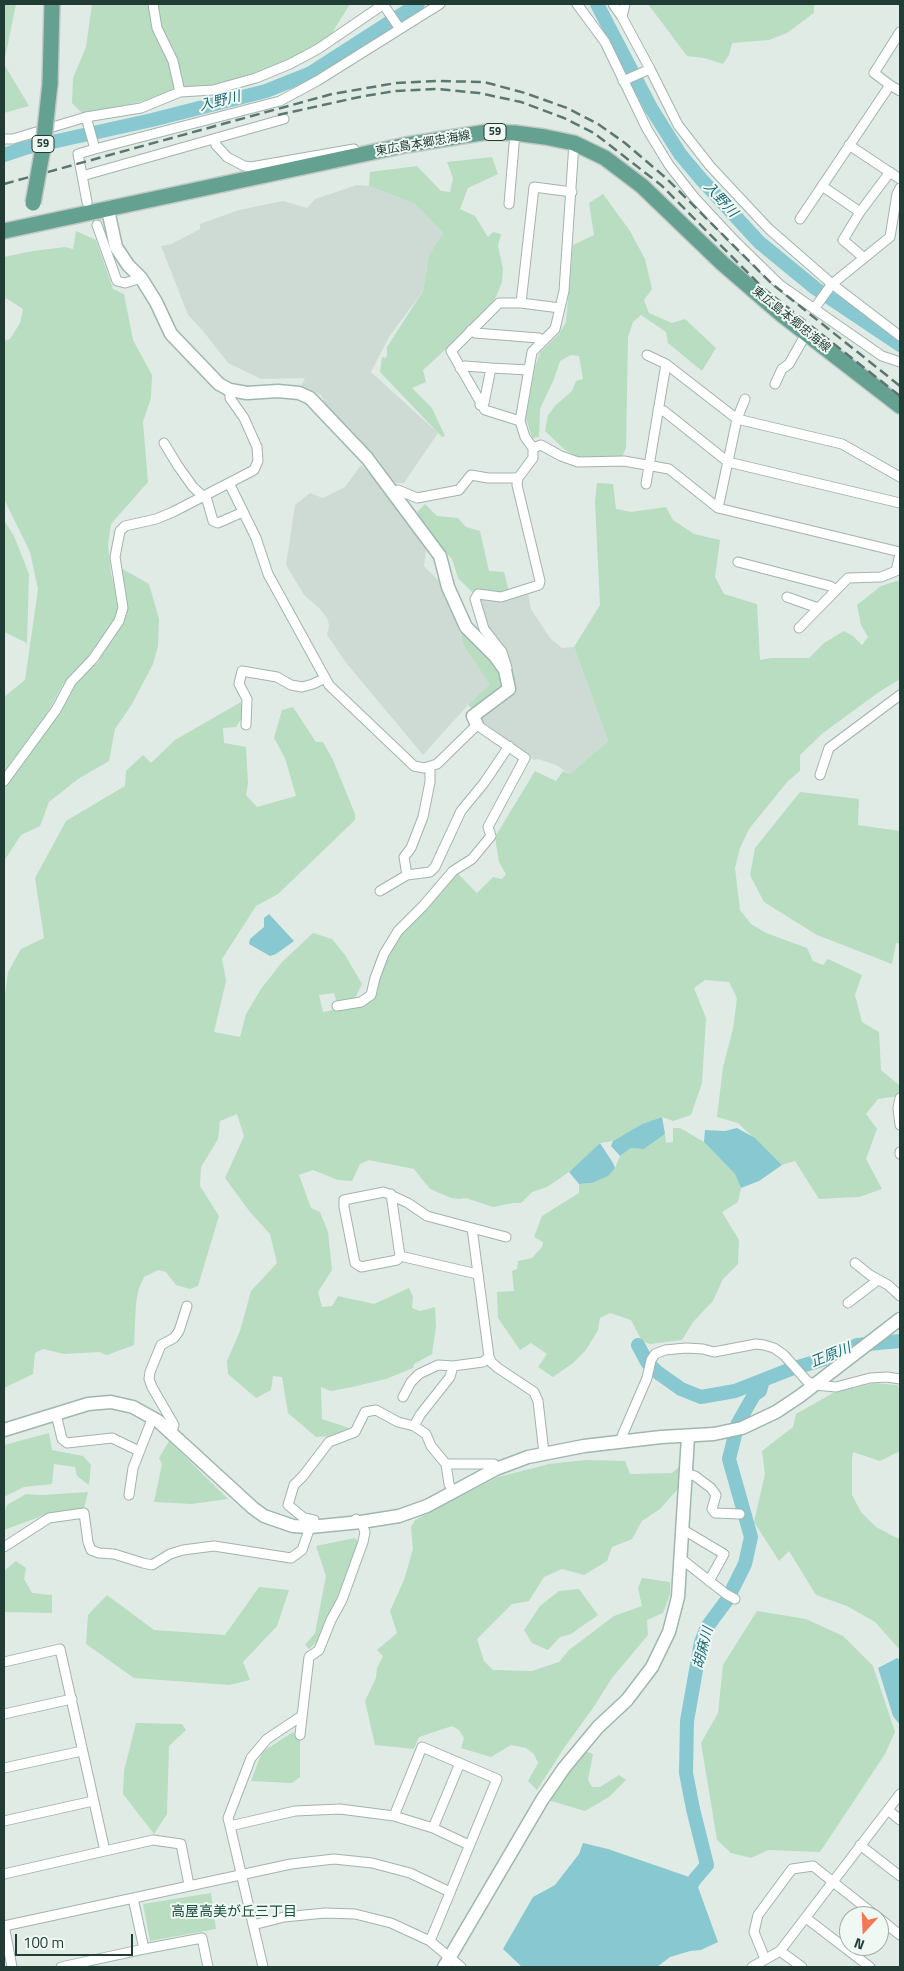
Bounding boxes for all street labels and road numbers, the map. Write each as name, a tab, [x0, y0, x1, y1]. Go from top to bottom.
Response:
road number: 59	[484, 124, 506, 140]
street label: 東広島本郷忠海線	[374, 129, 472, 159]
road number: 59	[32, 136, 54, 152]
street label: 東広島本郷忠海線	[749, 284, 833, 356]

